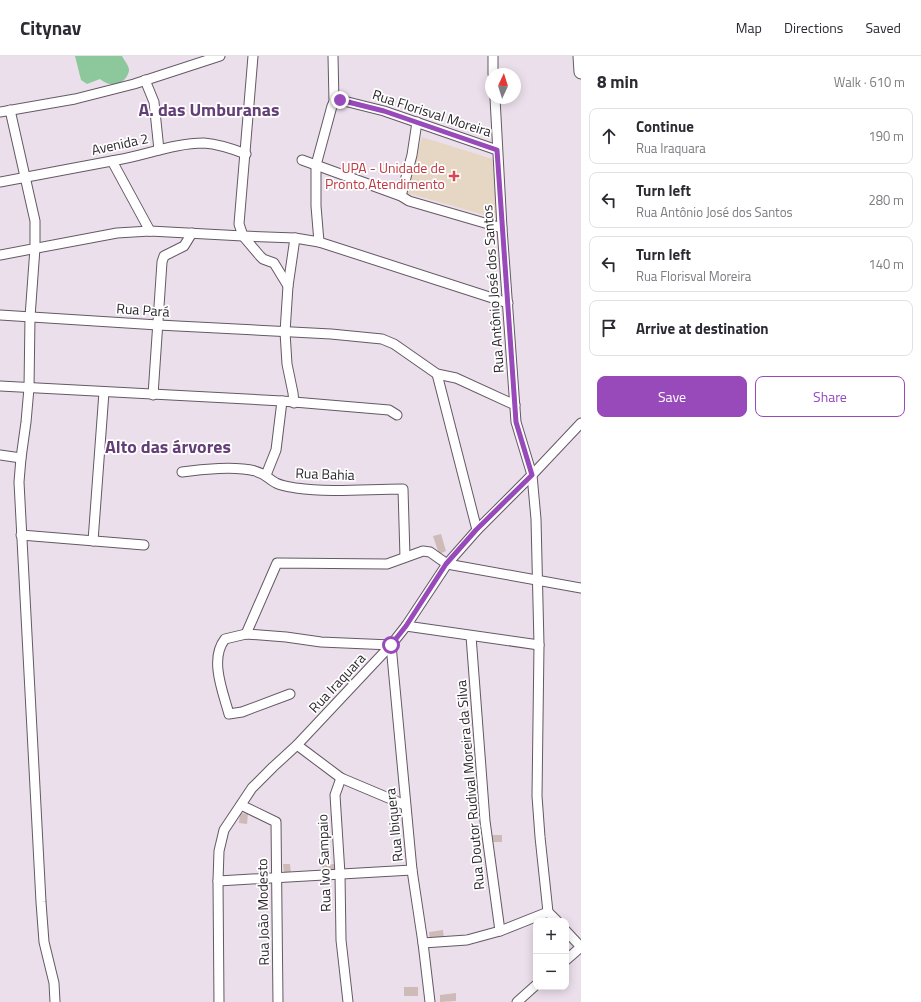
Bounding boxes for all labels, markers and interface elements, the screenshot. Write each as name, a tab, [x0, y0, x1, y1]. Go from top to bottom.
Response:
text: Citynav	[20, 13, 81, 42]
text: Map	[736, 17, 762, 38]
text: Directions	[784, 17, 843, 38]
text: Saved	[865, 17, 901, 38]
north arrow	[485, 68, 521, 104]
text: 8 min	[597, 69, 638, 95]
text: Walk · 610 m	[834, 72, 905, 92]
street label: Rua Florisval Moreira	[370, 83, 494, 142]
route end	[331, 91, 349, 109]
district label: A. das Umburanas	[138, 96, 280, 123]
text: Continue	[636, 115, 694, 138]
icon: ahead	[598, 125, 620, 147]
text: 190 m	[868, 126, 904, 146]
street label: Avenida 2	[89, 127, 150, 160]
text: Rua Iraquara	[636, 138, 706, 158]
place label: UPA - Unidade de Pronto Atendimento	[325, 157, 445, 194]
marker: UPA - Unidade de Pronto Atendimento	[448, 170, 460, 182]
text: Turn left	[636, 179, 691, 202]
icon: left	[598, 189, 620, 211]
text: 280 m	[868, 190, 904, 210]
text: Rua Antônio José dos Santos	[636, 202, 793, 222]
street label: Rua Antônio José dos Santos	[476, 204, 509, 374]
text: Turn left	[636, 243, 691, 266]
icon: left	[598, 253, 620, 275]
text: 140 m	[868, 254, 904, 274]
text: Rua Florisval Moreira	[636, 266, 751, 286]
street label: Rua Pará	[116, 297, 170, 322]
icon: arrive	[598, 317, 620, 339]
text: Arrive at destination	[636, 317, 769, 340]
button: Save	[597, 376, 747, 417]
button: Share	[755, 376, 905, 417]
district label: Alto das árvores	[105, 433, 231, 460]
street label: Rua Bahia	[295, 462, 355, 485]
route start	[382, 636, 400, 654]
street label: Rua Iraquara	[303, 648, 370, 717]
street label: Rua Doutor Rudival Moreira da Silva	[450, 679, 489, 891]
street label: Rua Ibiquera	[379, 787, 408, 863]
street label: Rua Ivo Sampaio	[311, 814, 336, 912]
street label: Rua João Modesto	[251, 858, 274, 966]
map controls	[533, 918, 569, 990]
button: +	[533, 918, 569, 954]
button: −	[533, 954, 569, 990]

